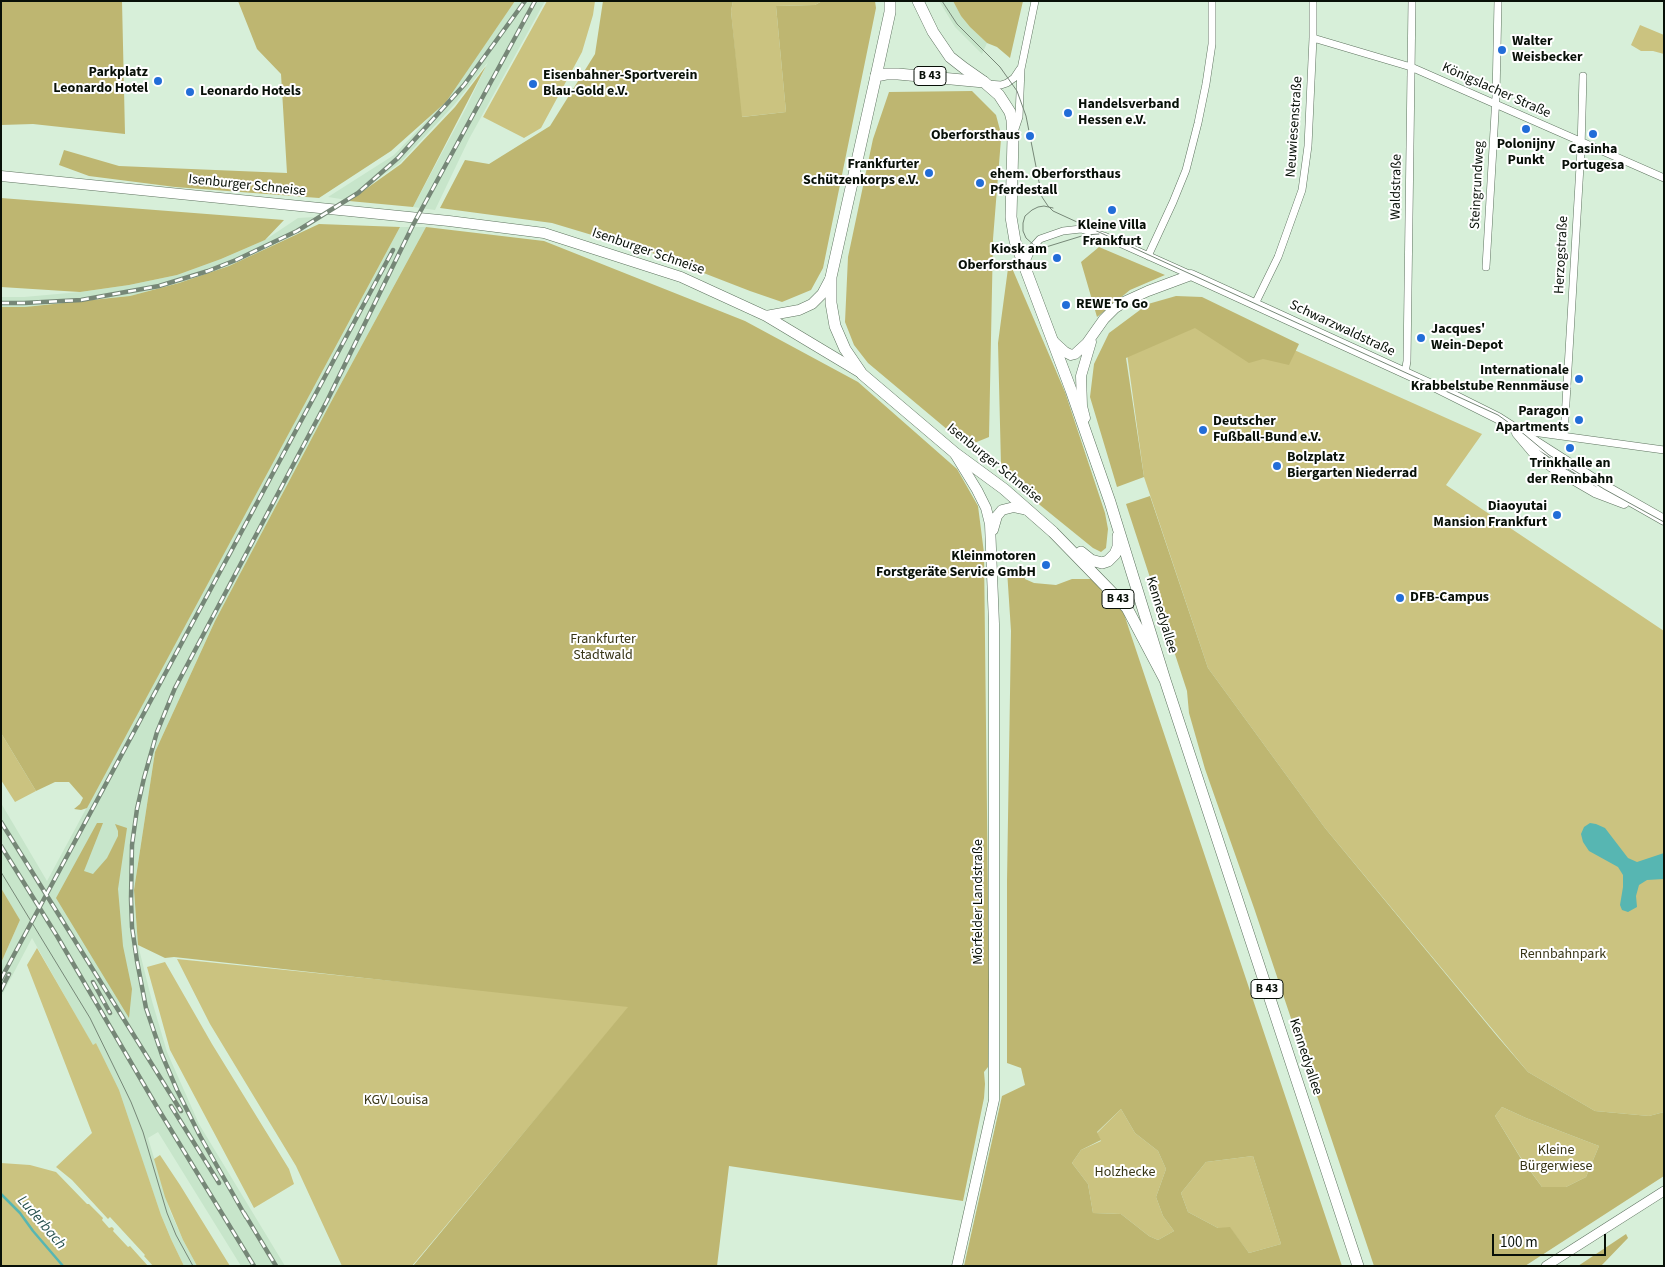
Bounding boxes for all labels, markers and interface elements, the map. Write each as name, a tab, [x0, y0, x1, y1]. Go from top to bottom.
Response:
place label: Walter Weisbecker	[1512, 34, 1583, 66]
marker: Walter Weisbecker	[1496, 44, 1508, 56]
street label: Königslacher Straße	[1439, 59, 1553, 123]
place label: Parkplatz Leonardo Hotel	[53, 65, 148, 98]
road number: B 43	[914, 66, 946, 85]
place label: Eisenbahner-Sportverein Blau-Gold e.V.	[543, 68, 697, 100]
marker: Parkplatz Leonardo Hotel	[152, 75, 164, 87]
street label: Neuwiesenstraße	[1283, 76, 1307, 178]
marker: Eisenbahner-Sportverein Blau-Gold e.V.	[527, 78, 539, 90]
place label: Leonardo Hotels	[200, 84, 301, 100]
marker: Leonardo Hotels	[184, 86, 196, 98]
place label: Handelsverband Hessen e.V.	[1078, 97, 1180, 130]
marker: Handelsverband Hessen e.V.	[1062, 107, 1074, 119]
marker: Polonijny Punkt	[1520, 123, 1532, 135]
place label: Oberforsthaus	[931, 128, 1020, 144]
marker: Casinha Portugesa	[1587, 128, 1599, 140]
marker: Oberforsthaus	[1024, 130, 1036, 142]
place label: Polonijny Punkt	[1497, 137, 1555, 170]
street label: Steingrundweg	[1467, 140, 1489, 230]
place label: Casinha Portugesa	[1562, 142, 1624, 174]
street label: Waldstraße	[1388, 154, 1406, 220]
place label: Frankfurter Schützenkorps e.V.	[803, 157, 919, 190]
marker: Frankfurter Schützenkorps e.V.	[923, 167, 935, 179]
place label: ehem. Oberforsthaus Pferdestall	[990, 167, 1121, 200]
street label: Isenburger Schneise	[187, 171, 307, 201]
marker: ehem. Oberforsthaus Pferdestall	[974, 177, 986, 189]
marker: Kleine Villa Frankfurt	[1106, 204, 1118, 216]
street label: Herzogstraße	[1552, 215, 1572, 295]
place label: Kleine Villa Frankfurt	[1078, 218, 1146, 250]
street label: Isenburger Schneise	[589, 225, 707, 279]
place label: Kiosk am Oberforsthaus	[958, 242, 1047, 274]
marker: Kiosk am Oberforsthaus	[1051, 252, 1063, 264]
place label: REWE To Go	[1076, 297, 1148, 313]
street label: Schwarzwaldstraße	[1287, 297, 1397, 361]
marker: REWE To Go	[1060, 299, 1072, 311]
place label: Jacques' Wein-Depot	[1431, 322, 1503, 354]
marker: Jacques' Wein-Depot	[1415, 332, 1427, 344]
place label: Internationale Krabbelstube Rennmäuse	[1411, 363, 1569, 396]
marker: Internationale Krabbelstube Rennmäuse	[1573, 373, 1585, 385]
place label: Paragon Apartments	[1496, 404, 1569, 437]
place label: Deutscher Fußball-Bund e.V.	[1213, 414, 1321, 447]
marker: Paragon Apartments	[1573, 414, 1585, 426]
street label: Isenburger Schneise	[943, 420, 1045, 508]
marker: Deutscher Fußball-Bund e.V.	[1197, 424, 1209, 436]
marker: Trinkhalle an der Rennbahn	[1564, 442, 1576, 454]
place label: Bolzplatz Biergarten Niederrad	[1287, 450, 1417, 482]
place label: Trinkhalle an der Rennbahn	[1527, 456, 1613, 488]
marker: Bolzplatz Biergarten Niederrad	[1271, 460, 1283, 472]
place label: Diaoyutai Mansion Frankfurt	[1433, 499, 1547, 532]
marker: Diaoyutai Mansion Frankfurt	[1551, 509, 1563, 521]
place label: Kleinmotoren Forstgeräte Service GmbH	[876, 549, 1036, 582]
marker: Kleinmotoren Forstgeräte Service GmbH	[1040, 559, 1052, 571]
street label: Kennedyallee	[1141, 575, 1181, 655]
road number: B 43	[1102, 590, 1134, 608]
place label: DFB-Campus	[1410, 590, 1489, 606]
marker: DFB-Campus	[1394, 592, 1406, 604]
park label: Frankfurter Stadtwald	[570, 632, 636, 664]
street label: Mörfelder Landstraße	[971, 839, 987, 965]
park label: Rennbahnpark	[1520, 947, 1606, 963]
road number: B 43	[1251, 980, 1283, 999]
street label: Kennedyallee	[1285, 1017, 1325, 1097]
park label: KGV Louisa	[364, 1093, 428, 1109]
park label: Kleine Bürgerwiese	[1520, 1143, 1592, 1176]
park label: Holzhecke	[1095, 1165, 1155, 1181]
water label: Luderbach	[13, 1192, 69, 1254]
scale bar	[1495, 1224, 1609, 1256]
text: 100 m	[1500, 1232, 1538, 1253]

